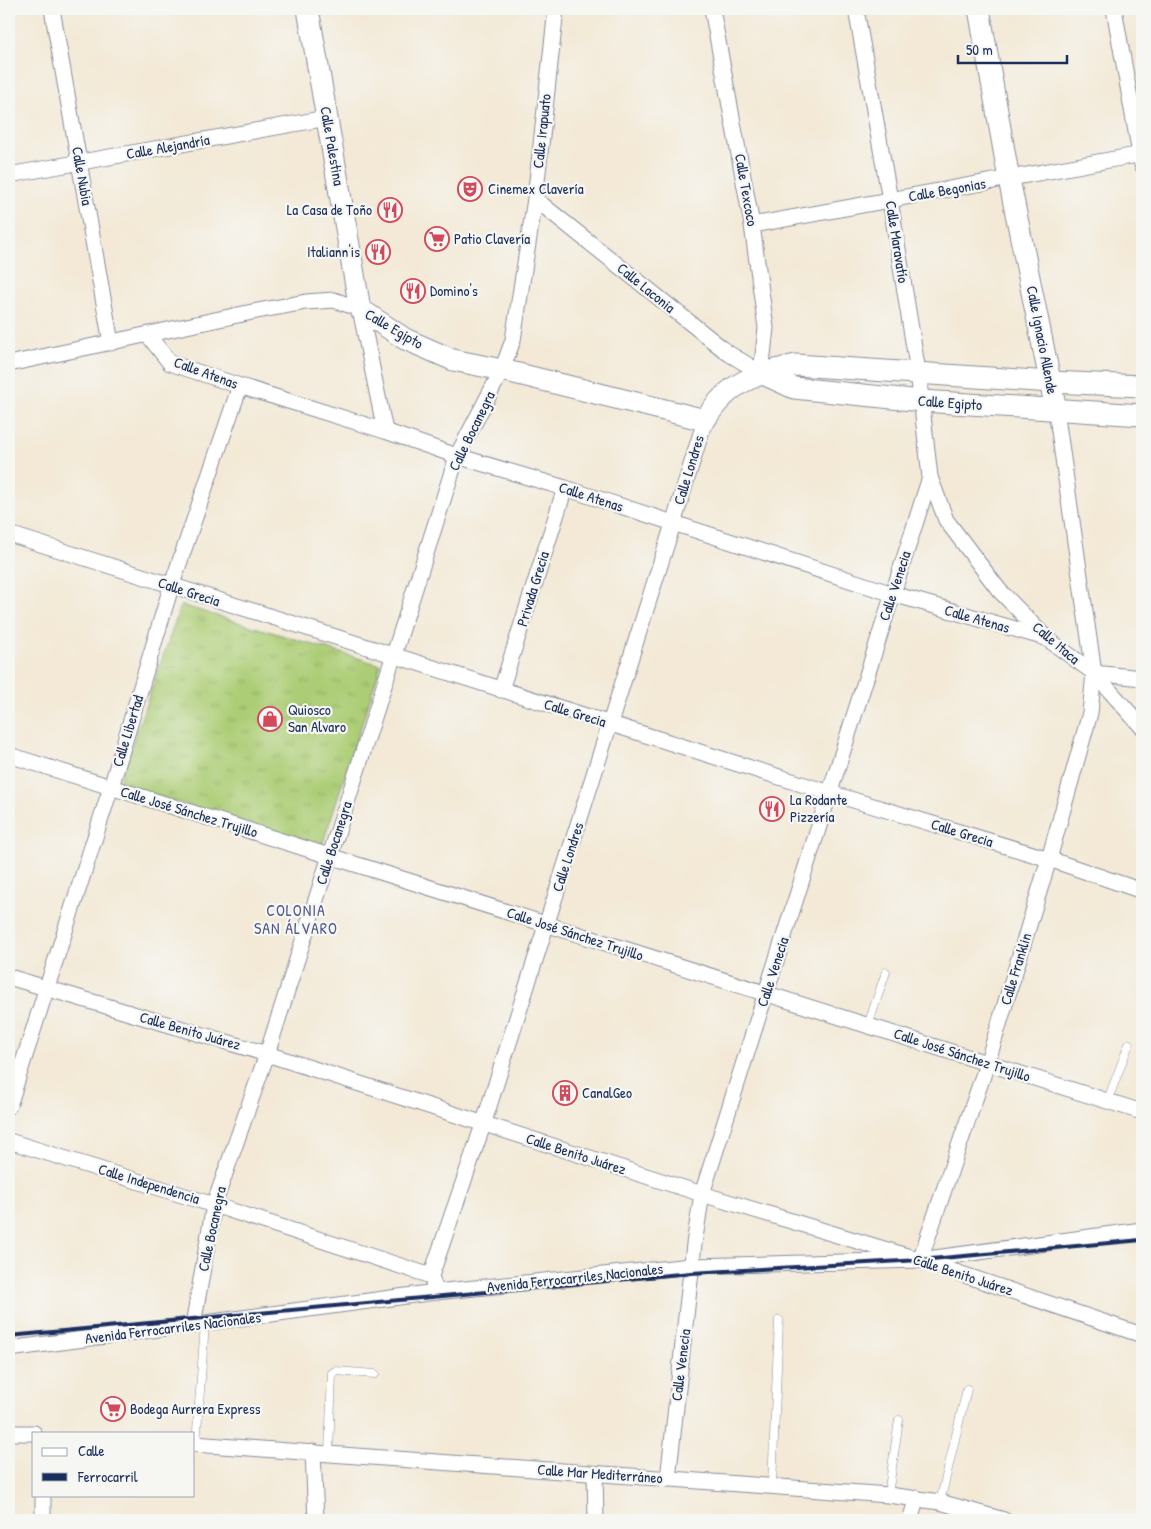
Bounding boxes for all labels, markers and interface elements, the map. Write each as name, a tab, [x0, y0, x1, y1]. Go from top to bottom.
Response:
scale bar	[958, 32, 1067, 64]
text: 50 m	[966, 39, 993, 60]
street label: Calle Irapuato	[527, 93, 556, 169]
street label: Calle Palestina	[315, 105, 350, 187]
street label: Calle Alejandría	[125, 129, 211, 164]
street label: Calle Nubia	[67, 145, 98, 207]
street label: Calle Texcoco	[730, 152, 763, 228]
street label: Calle Begonias	[907, 172, 987, 207]
theatre icon: Cinemex Clavería	[457, 176, 483, 202]
place label: Cinemex Clavería	[488, 178, 584, 199]
restaurant icon: La Casa de Toño	[377, 197, 403, 223]
place label: La Casa de Toño	[287, 199, 372, 220]
street label: Calle Maravatío	[881, 199, 914, 284]
supermarket icon: Patio Clavería	[424, 226, 450, 252]
place label: Patio Clavería	[454, 228, 530, 249]
restaurant icon: Italiann'is	[365, 239, 391, 265]
place label: Italiann'is	[307, 241, 360, 262]
street label: Calle Laconia	[613, 258, 680, 318]
restaurant icon: Domino's	[400, 278, 426, 304]
place label: Domino's	[430, 280, 478, 301]
street label: Calle Ignacio Allende	[1022, 284, 1063, 396]
street label: Calle Egipto	[361, 303, 427, 354]
street label: Calle Atenas	[171, 351, 241, 394]
street label: Calle Bocanegra	[443, 387, 500, 474]
street label: Calle Egipto	[917, 390, 983, 415]
street label: Calle Londres	[668, 432, 709, 507]
street label: Calle Atenas	[556, 476, 626, 517]
street label: Calle Venecia	[873, 548, 916, 623]
street label: Privada Grecia	[511, 549, 554, 629]
street label: Calle Grecia	[155, 572, 223, 611]
street label: Calle Atenas	[942, 599, 1012, 638]
street label: Calle Itaca	[1028, 616, 1085, 669]
street label: Calle Libertad	[107, 692, 148, 769]
street label: Calle Grecia	[541, 693, 609, 732]
place label: Quiosco San Alvaro	[288, 699, 346, 737]
shop icon: Quiosco San Alvaro	[257, 706, 283, 732]
street label: Calle José Sánchez Trujillo	[118, 781, 260, 842]
place label: La Rodante Pizzería	[790, 789, 847, 827]
restaurant icon: La Rodante Pizzería	[759, 796, 785, 822]
street label: Calle Bocanegra	[310, 798, 357, 887]
street label: Calle Grecia	[928, 813, 996, 852]
street label: Calle Londres	[546, 819, 589, 894]
district label: COLONIA SAN ÁLVARO	[254, 899, 338, 939]
street label: Calle José Sánchez Trujillo	[504, 902, 646, 966]
street label: Calle Franklin	[995, 930, 1037, 1008]
street label: Calle Venecia	[751, 934, 794, 1009]
street label: Calle Benito Juárez	[137, 1006, 244, 1055]
street label: Calle José Sánchez Trujillo	[891, 1023, 1033, 1087]
building icon: CanalGeo	[552, 1080, 578, 1106]
place label: CanalGeo	[582, 1082, 632, 1103]
street label: Calle Benito Juárez	[523, 1127, 629, 1180]
street label: Calle Independencia	[96, 1158, 203, 1209]
street label: Calle Bocanegra	[192, 1184, 231, 1273]
street label: Calle Benito Juárez	[910, 1248, 1016, 1301]
street label: Avenida Ferrocarriles Nacionales	[486, 1258, 664, 1297]
street label: Avenida Ferrocarriles Nacionales	[84, 1306, 262, 1349]
street label: Calle Venecia	[666, 1328, 695, 1402]
supermarket icon: Bodega Aurrera Express	[100, 1396, 126, 1422]
place label: Bodega Aurrera Express	[130, 1398, 261, 1419]
legend	[32, 1432, 195, 1496]
text: Calle	[78, 1440, 105, 1461]
street label: Calle Mar Mediterráneo	[537, 1459, 663, 1488]
text: Ferrocarril	[77, 1466, 138, 1487]

